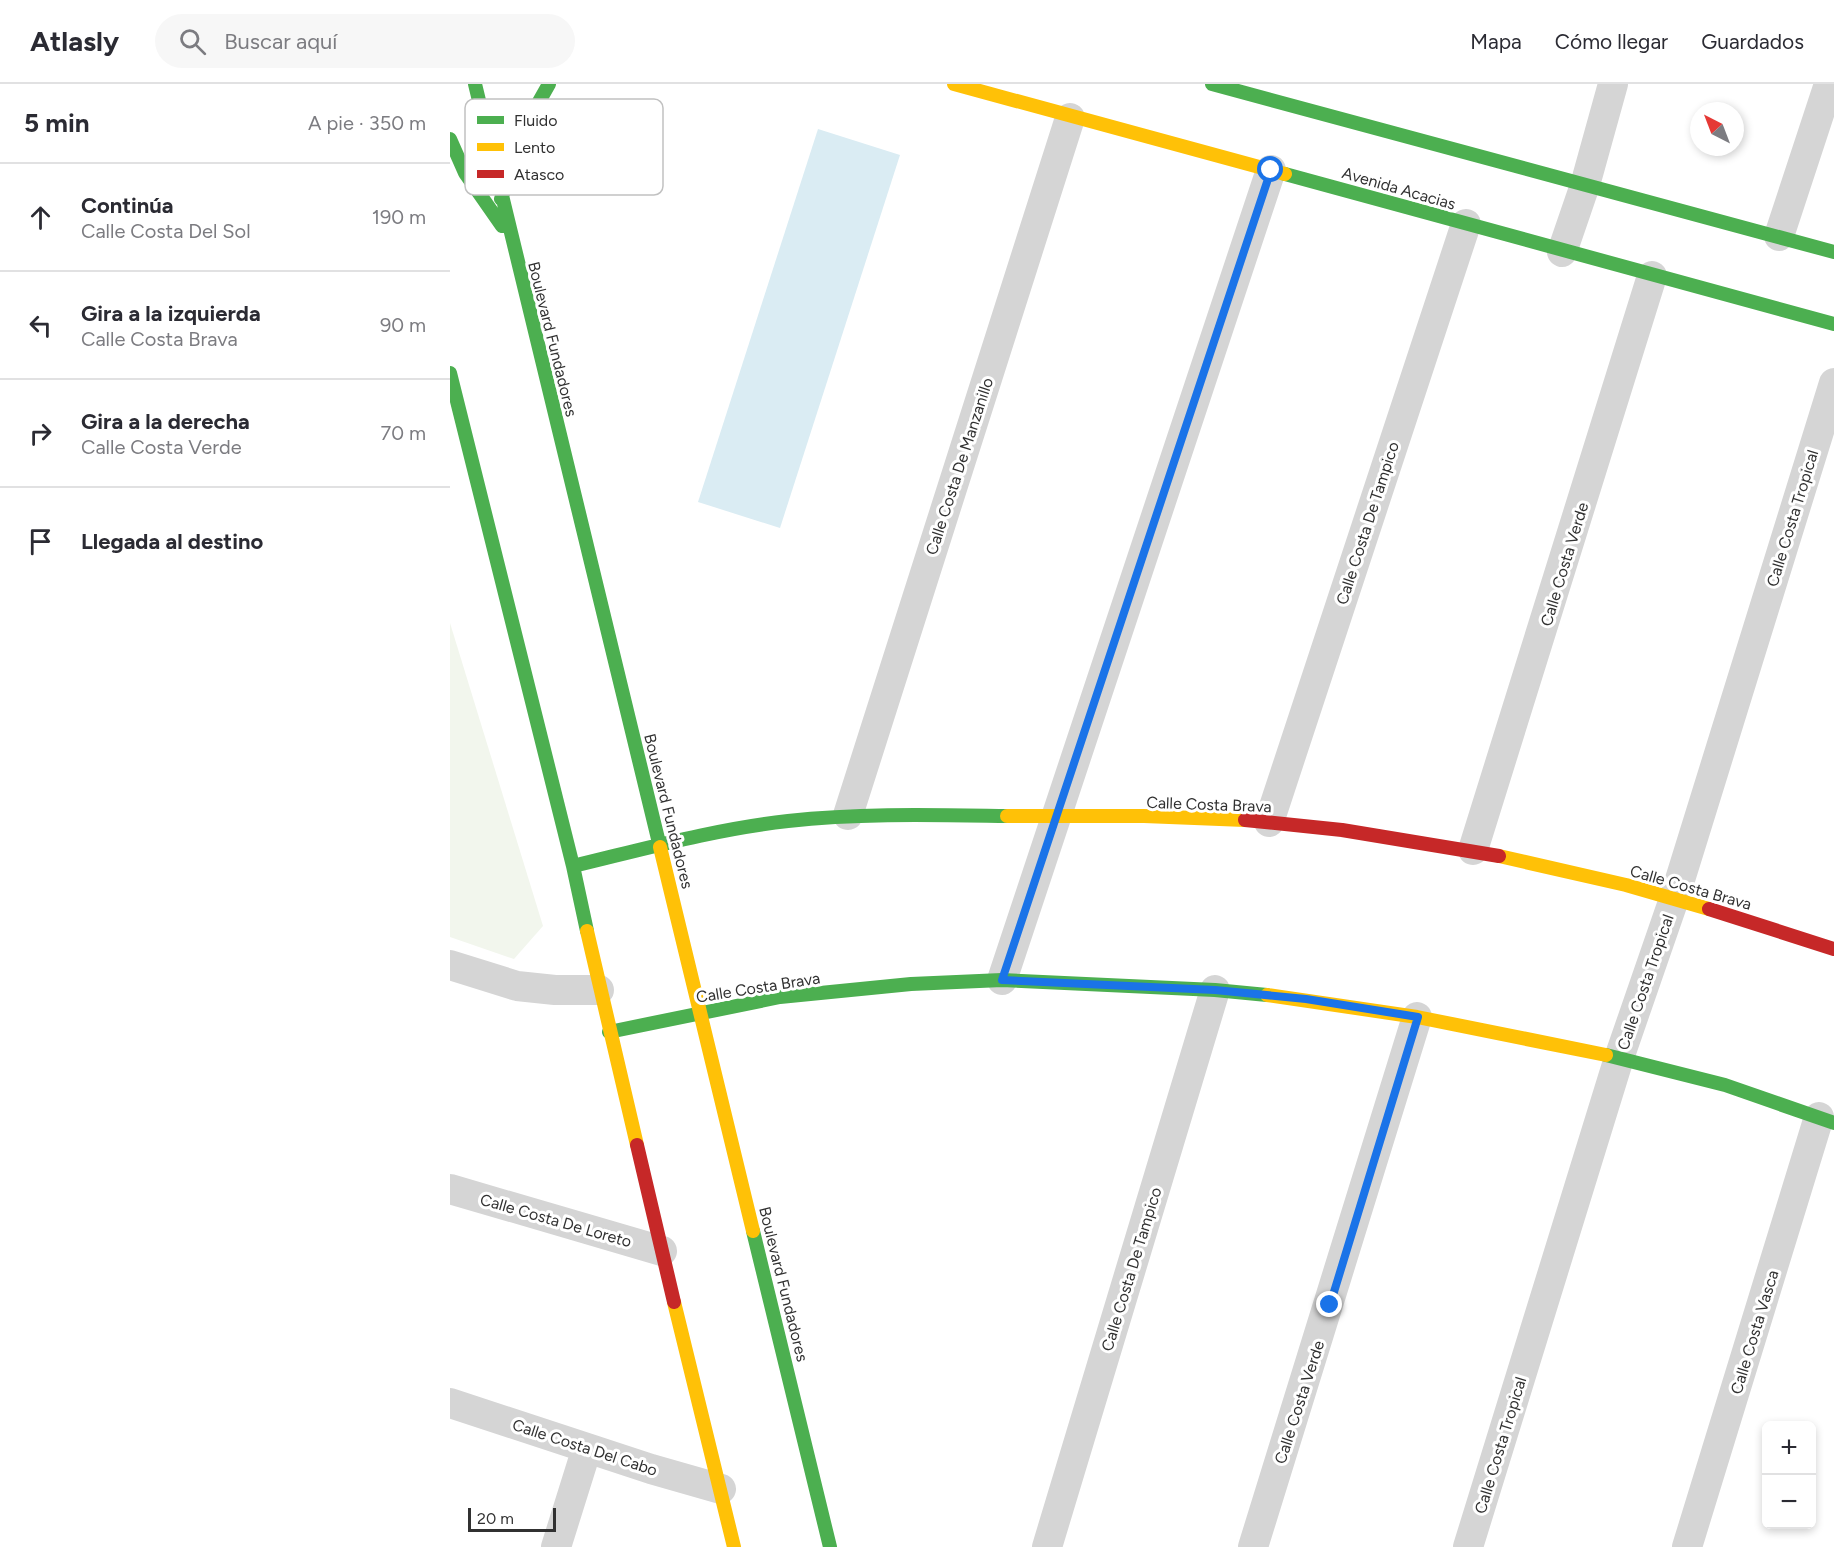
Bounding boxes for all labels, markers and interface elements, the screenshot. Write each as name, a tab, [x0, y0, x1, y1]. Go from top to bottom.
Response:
search box	[155, 14, 575, 68]
text: Atlasly	[30, 24, 119, 58]
icon: search	[176, 25, 209, 58]
text: Buscar aquí	[224, 28, 337, 55]
text: Mapa	[1470, 29, 1522, 54]
text: Cómo llegar	[1555, 29, 1668, 54]
text: Guardados	[1701, 29, 1804, 54]
legend	[465, 99, 663, 195]
north arrow	[1690, 102, 1744, 156]
text: 5 min	[24, 107, 90, 139]
text: A pie · 350 m	[308, 111, 426, 135]
text: Fluido	[514, 111, 558, 130]
text: Lento	[514, 138, 555, 157]
route start	[1257, 156, 1283, 182]
street label: Avenida Acacias	[1340, 163, 1458, 214]
text: Atasco	[514, 165, 564, 184]
text: Continúa	[81, 192, 174, 219]
icon: ahead	[24, 201, 57, 234]
text: 190 m	[372, 205, 426, 229]
text: Calle Costa Del Sol	[81, 219, 251, 243]
street label: Boulevard Fundadores	[524, 260, 581, 419]
text: Gira a la izquierda	[81, 300, 261, 327]
icon: left	[24, 309, 57, 342]
text: 90 m	[380, 313, 426, 337]
text: Calle Costa Brava	[81, 327, 238, 351]
street label: Calle Costa De Manzanillo	[922, 375, 997, 557]
text: Gira a la derecha	[81, 408, 250, 435]
icon: right	[24, 417, 57, 450]
text: 70 m	[380, 421, 426, 445]
text: Calle Costa Verde	[81, 435, 242, 459]
street label: Calle Costa De Tampico	[1332, 439, 1403, 607]
street label: Calle Costa Tropical	[1763, 447, 1822, 589]
street label: Calle Costa Verde	[1537, 500, 1592, 628]
icon: arrive	[24, 525, 57, 558]
text: Llegada al destino	[81, 528, 263, 555]
street label: Boulevard Fundadores	[640, 732, 697, 891]
street label: Calle Costa Brava	[1146, 793, 1272, 816]
street label: Calle Costa Brava	[1628, 861, 1754, 914]
street label: Calle Costa Tropical	[1613, 912, 1678, 1052]
street label: Calle Costa Brava	[695, 968, 821, 1007]
street label: Calle Costa De Tampico	[1098, 1185, 1165, 1353]
street label: Calle Costa De Loreto	[478, 1190, 634, 1251]
street label: Boulevard Fundadores	[755, 1205, 812, 1364]
street label: Calle Costa Vasca	[1727, 1268, 1782, 1396]
route end	[1316, 1291, 1342, 1317]
street label: Calle Costa Verde	[1271, 1338, 1328, 1466]
street label: Calle Costa Tropical	[1471, 1374, 1530, 1516]
street label: Calle Costa Del Cabo	[510, 1415, 660, 1480]
map controls	[1762, 1421, 1816, 1529]
button: +	[1762, 1421, 1816, 1475]
button: −	[1762, 1475, 1816, 1529]
scale bar	[468, 1505, 556, 1532]
text: 20 m	[477, 1509, 514, 1528]

